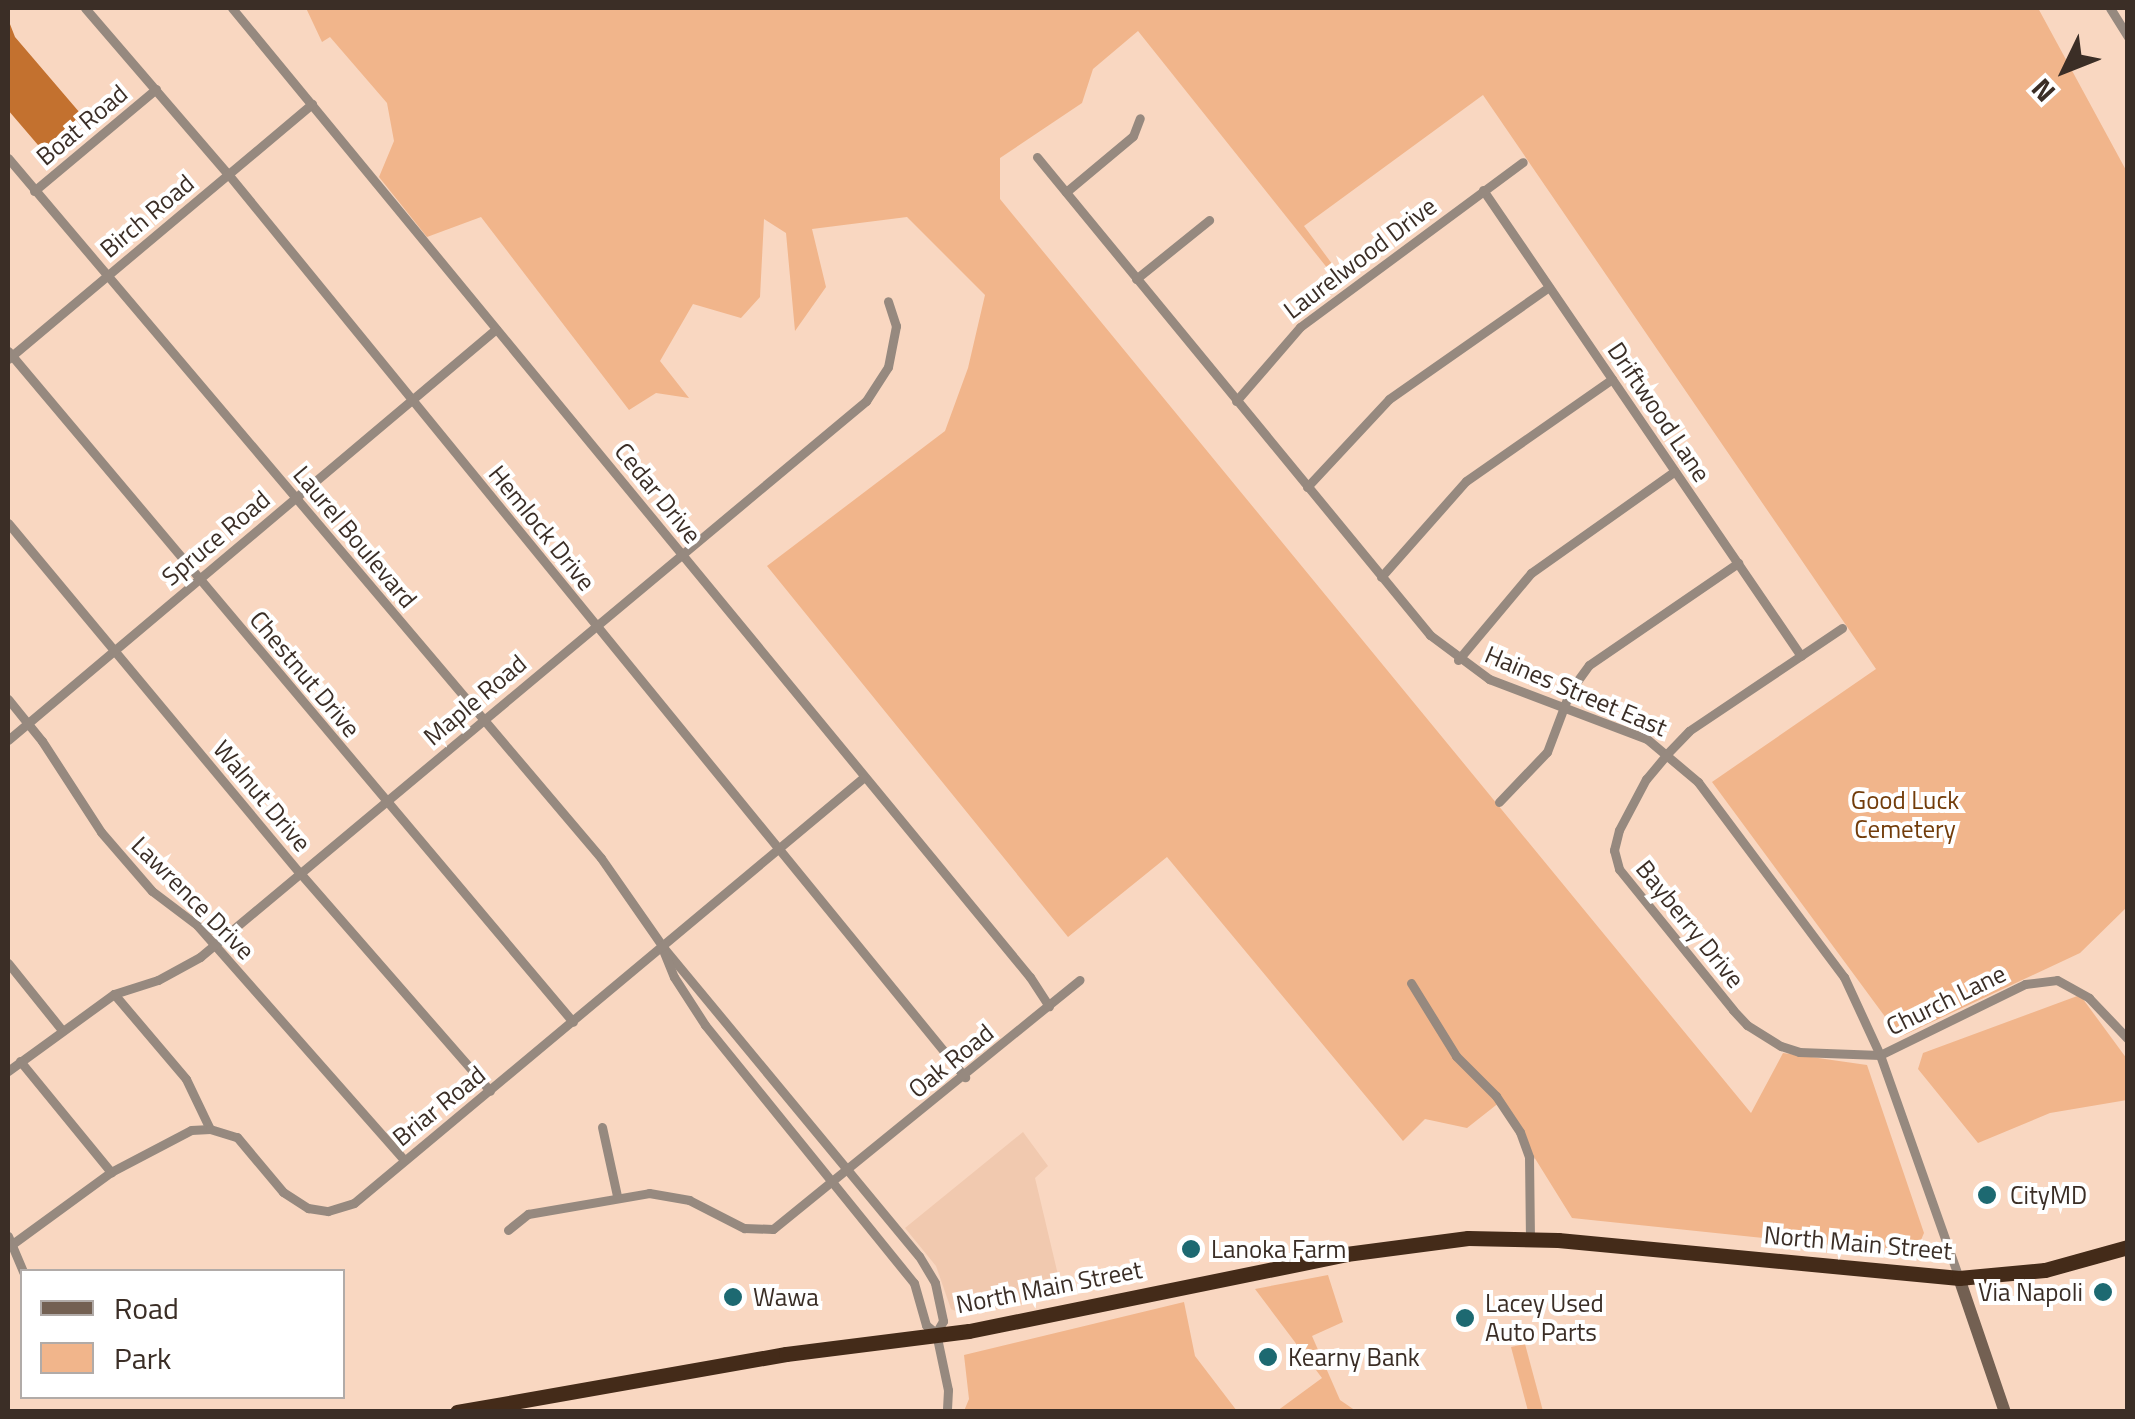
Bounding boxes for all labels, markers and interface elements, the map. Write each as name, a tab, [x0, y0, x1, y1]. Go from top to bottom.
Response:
north arrow	[2015, 20, 2115, 120]
text: N	[2020, 69, 2065, 113]
street label: Boat Road	[30, 78, 134, 172]
street label: Birch Road	[94, 168, 200, 264]
street label: Laurelwood Drive	[1278, 191, 1442, 325]
street label: Driftwood Lane	[1601, 337, 1717, 487]
street label: Cedar Drive	[608, 437, 708, 549]
street label: Hemlock Drive	[482, 459, 602, 597]
street label: Laurel Boulevard	[287, 460, 423, 614]
street label: Spruce Road	[156, 484, 276, 592]
street label: Chestnut Drive	[243, 605, 367, 743]
street label: Haines Street East	[1481, 639, 1671, 743]
street label: Maple Road	[418, 648, 532, 752]
street label: Walnut Drive	[207, 734, 317, 858]
park label: Good Luck Cemetery	[1851, 786, 1959, 845]
street label: Lawrence Drive	[125, 830, 261, 966]
street label: Bayberry Drive	[1630, 854, 1750, 994]
street label: Church Lane	[1881, 958, 2011, 1042]
street label: Oak Road	[902, 1018, 1000, 1104]
street label: Briar Road	[387, 1060, 491, 1152]
place label: CityMD	[2010, 1180, 2087, 1210]
marker: CityMD	[1974, 1182, 2000, 1208]
street label: North Main Street	[1763, 1220, 1953, 1266]
place label: Lanoka Farm	[1211, 1234, 1346, 1264]
marker: Lanoka Farm	[1180, 1238, 1202, 1260]
street label: North Main Street	[954, 1254, 1144, 1320]
legend	[20, 1269, 345, 1399]
place label: Via Napoli	[1978, 1277, 2083, 1307]
marker: Via Napoli	[2092, 1281, 2114, 1303]
place label: Wawa	[753, 1282, 819, 1312]
text: Road	[114, 1285, 179, 1331]
marker: Wawa	[722, 1286, 744, 1308]
place label: Lacey Used Auto Parts	[1485, 1289, 1604, 1348]
marker: Lacey Used Auto Parts	[1454, 1307, 1476, 1329]
text: Park	[114, 1335, 171, 1381]
place label: Kearny Bank	[1288, 1342, 1420, 1372]
marker: Kearny Bank	[1257, 1346, 1279, 1368]

